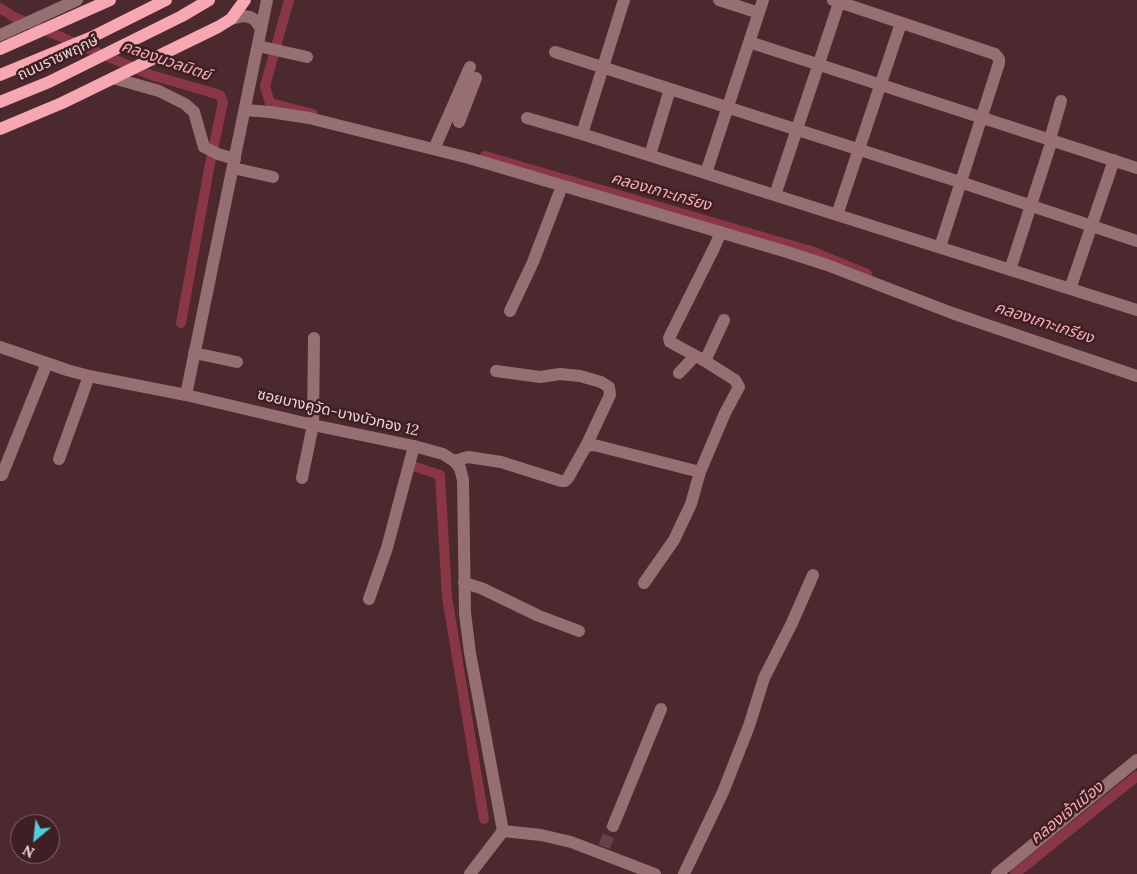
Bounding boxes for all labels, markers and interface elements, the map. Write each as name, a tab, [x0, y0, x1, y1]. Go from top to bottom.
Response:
street label: ถนนราชพฤกษ์	[15, 31, 101, 85]
water label: คลองนวลนิตย์	[119, 37, 213, 85]
water label: คลองเกาะเกรียง	[609, 169, 713, 215]
water label: คลองเกาะเกรียง	[992, 298, 1096, 348]
street label: ซอยบางคูวัด-บางบัวทอง 12	[256, 386, 420, 440]
water label: คลองเจ้าเมือง	[1027, 778, 1107, 848]
north arrow	[10, 814, 60, 864]
text: N	[19, 841, 37, 862]

